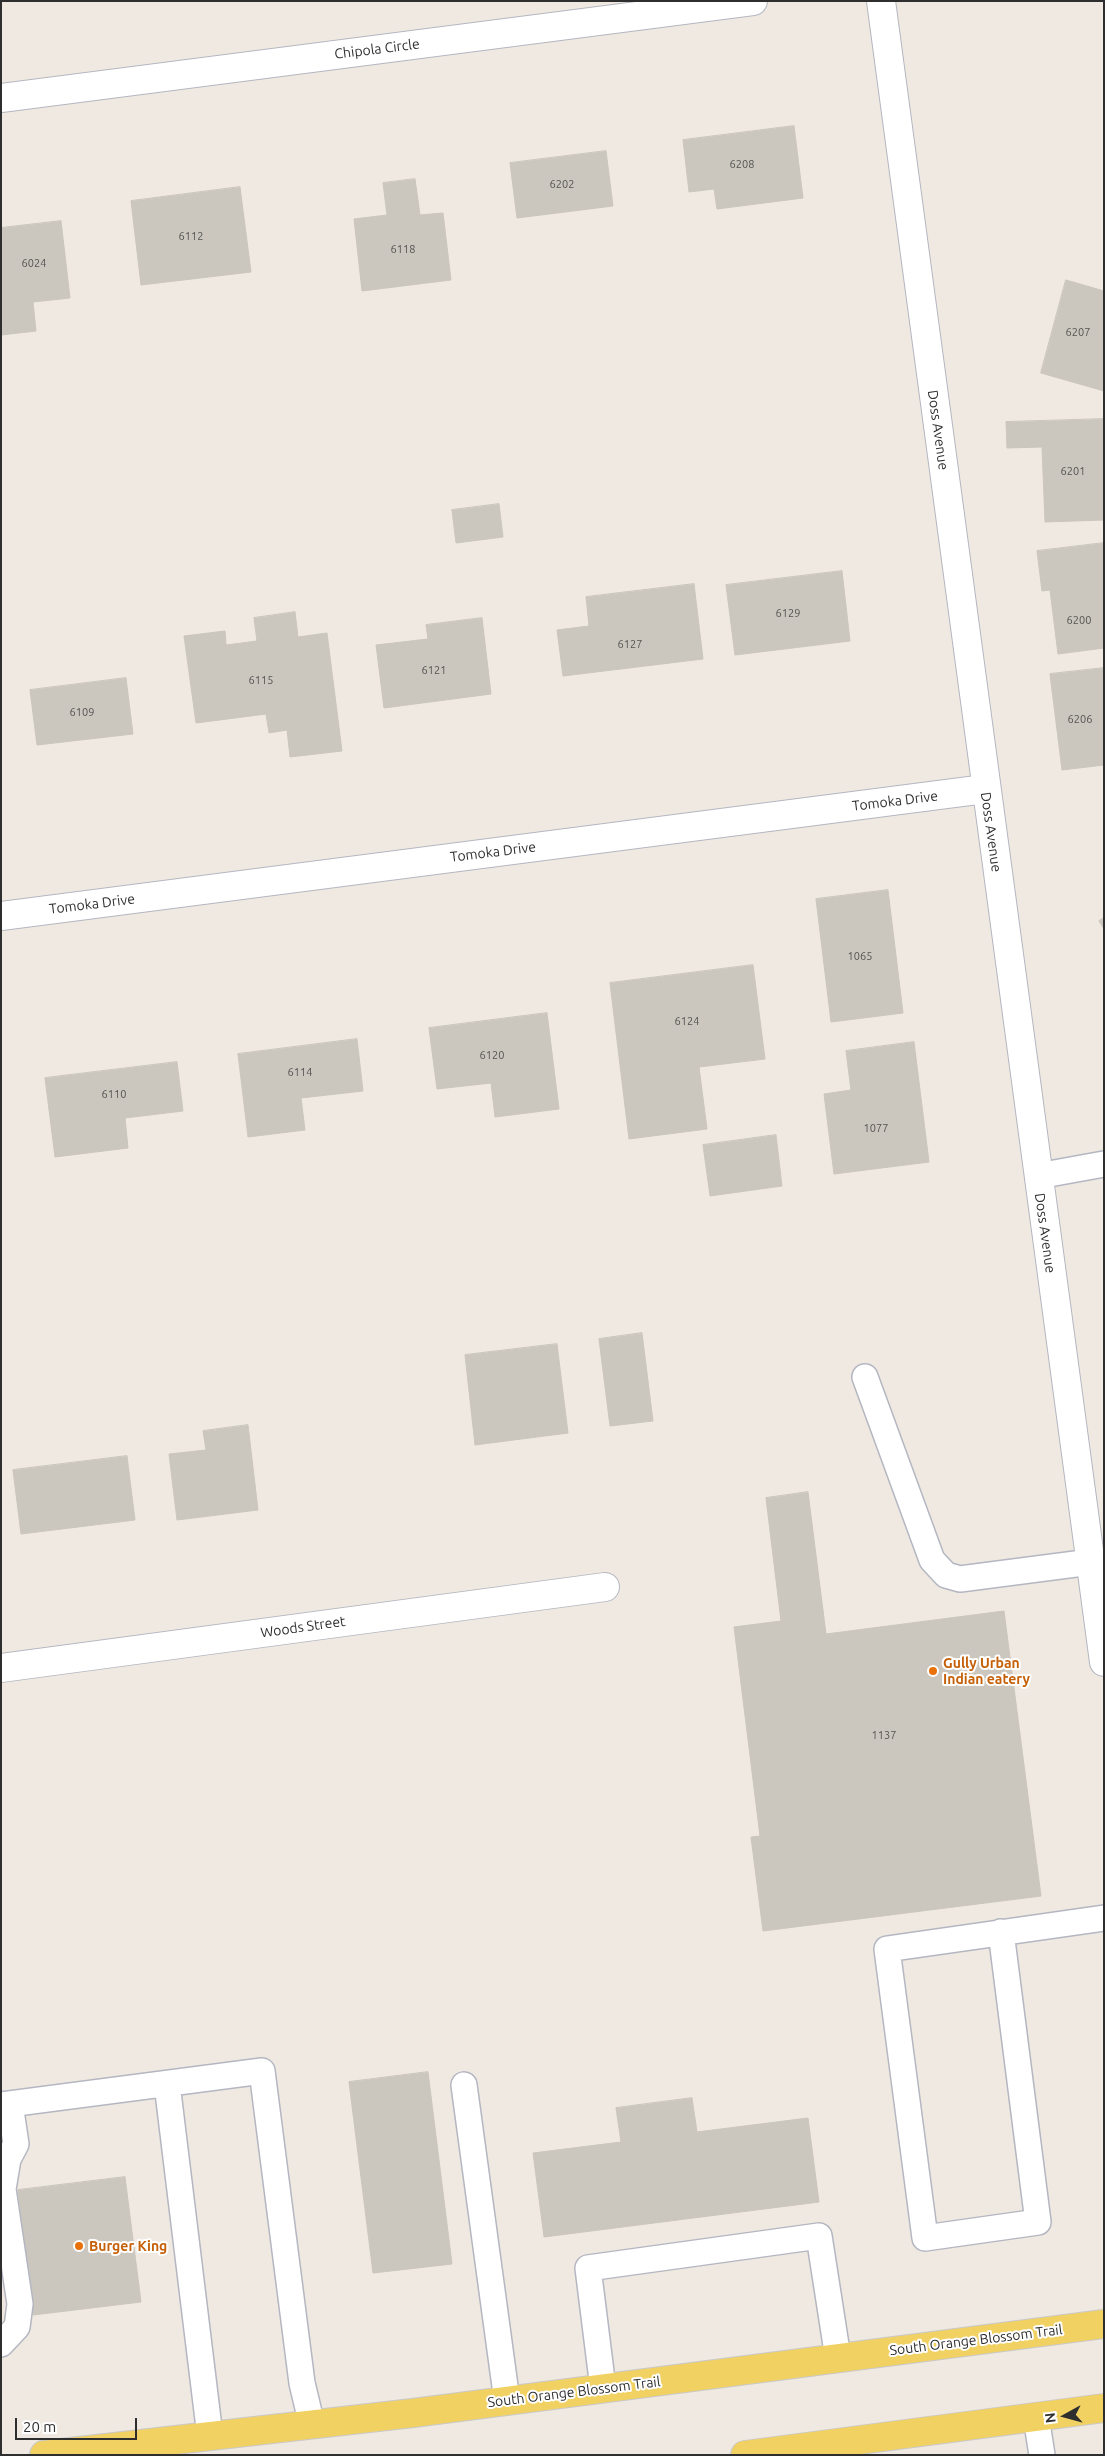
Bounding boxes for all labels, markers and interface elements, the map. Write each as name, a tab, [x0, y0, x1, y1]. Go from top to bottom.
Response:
street label: Chipola Circle	[333, 35, 421, 63]
house number: 6208	[730, 157, 754, 171]
house number: 6202	[550, 177, 574, 191]
house number: 6112	[179, 229, 203, 243]
house number: 6118	[391, 242, 415, 256]
house number: 6024	[22, 256, 46, 270]
house number: 6207	[1066, 325, 1090, 339]
street label: Doss Avenue	[924, 389, 952, 471]
house number: 6201	[1061, 464, 1085, 478]
house number: 6129	[776, 606, 800, 620]
house number: 6200	[1067, 613, 1091, 627]
house number: 6127	[618, 637, 642, 651]
house number: 6121	[422, 663, 446, 677]
house number: 6115	[249, 673, 273, 687]
house number: 6109	[70, 705, 94, 719]
house number: 6206	[1068, 712, 1092, 726]
street label: Tomoka Drive	[851, 787, 939, 815]
street label: Doss Avenue	[977, 791, 1005, 873]
street label: Tomoka Drive	[449, 838, 537, 866]
street label: Tomoka Drive	[48, 890, 136, 918]
house number: 1065	[848, 949, 872, 963]
house number: 6124	[675, 1014, 699, 1028]
house number: 6120	[480, 1048, 504, 1062]
house number: 6114	[288, 1065, 312, 1079]
house number: 6110	[102, 1087, 126, 1101]
house number: 1077	[864, 1121, 888, 1135]
street label: Doss Avenue	[1031, 1192, 1059, 1274]
street label: Woods Street	[259, 1613, 347, 1641]
place label: Gully Urban Indian eatery	[943, 1655, 1030, 1688]
marker: Gully Urban Indian eatery	[927, 1665, 939, 1677]
house number: 1137	[872, 1728, 896, 1742]
place label: Burger King	[89, 2238, 167, 2254]
marker: Burger King	[73, 2240, 85, 2252]
street label: South Orange Blossom Trail	[889, 2321, 1063, 2359]
street label: South Orange Blossom Trail	[487, 2373, 661, 2411]
north arrow	[1040, 2391, 1090, 2441]
scale bar	[18, 2408, 140, 2440]
text: N	[1042, 2412, 1059, 2424]
text: 20 m	[23, 2418, 56, 2435]

